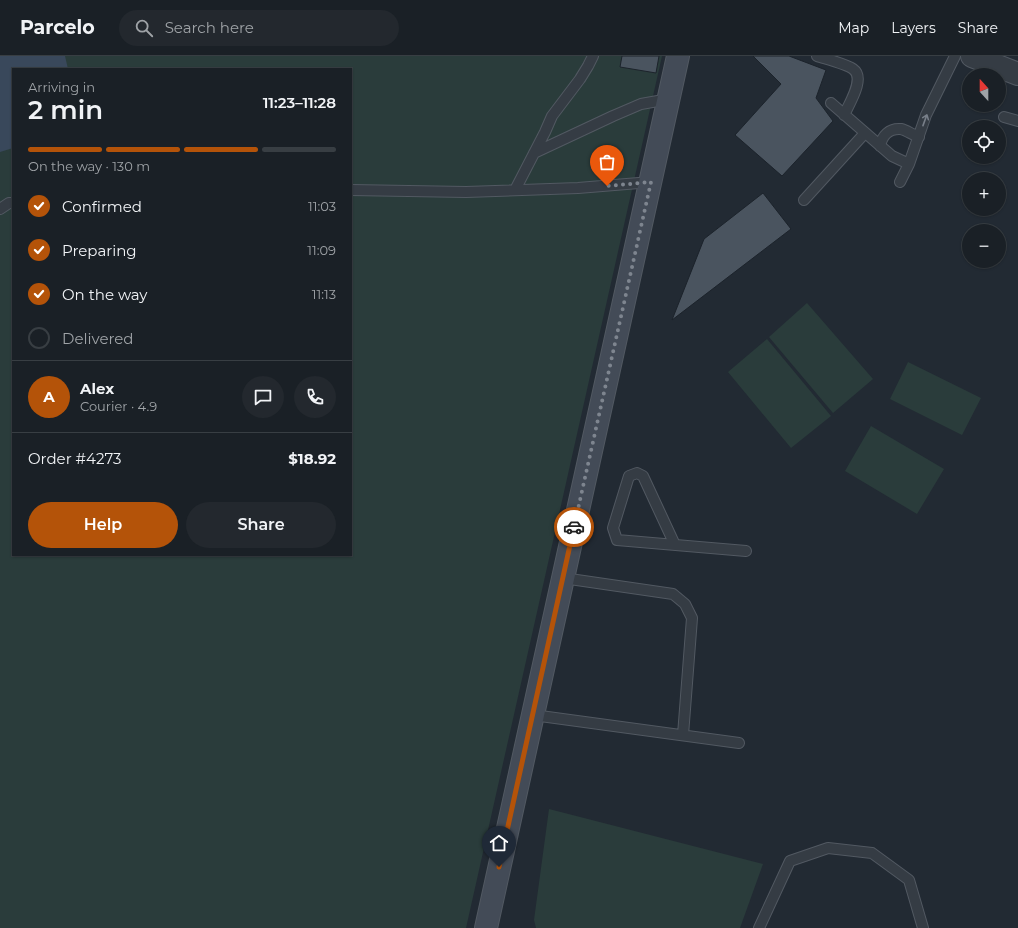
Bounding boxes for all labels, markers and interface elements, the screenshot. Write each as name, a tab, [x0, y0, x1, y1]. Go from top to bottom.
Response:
search box	[119, 10, 399, 46]
text: Parcelo	[20, 16, 95, 39]
icon: search	[133, 17, 155, 39]
text: Search here	[165, 18, 254, 37]
text: Map	[838, 19, 869, 37]
text: Layers	[891, 19, 936, 37]
text: Share	[958, 19, 998, 37]
north arrow	[962, 68, 1006, 112]
map controls	[962, 68, 1006, 268]
text: Arriving in	[28, 79, 95, 95]
text: 11:23–11:28	[263, 93, 336, 112]
text: 2 min	[28, 94, 103, 126]
one-way arrow	[921, 114, 929, 126]
button: locate	[962, 120, 1006, 164]
pin	[590, 145, 624, 186]
icon: bag	[596, 151, 618, 173]
text: On the way · 130 m	[28, 158, 150, 174]
button: +	[962, 172, 1006, 216]
icon: check	[28, 195, 50, 217]
text: Confirmed	[62, 197, 142, 216]
text: 11:03	[308, 198, 336, 214]
button: −	[962, 224, 1006, 268]
icon: check	[28, 239, 50, 261]
text: Preparing	[62, 241, 137, 260]
text: 11:09	[307, 242, 336, 258]
icon: check	[28, 283, 50, 305]
text: On the way	[62, 285, 147, 304]
text: 11:13	[312, 286, 336, 302]
text: Delivered	[62, 329, 134, 348]
button: chat	[242, 376, 284, 418]
button: phone	[294, 376, 336, 418]
text: Alex	[80, 379, 114, 398]
text: A	[43, 387, 55, 406]
text: Courier · 4.9	[80, 398, 157, 414]
text: Order #4273	[28, 449, 122, 468]
text: $18.92	[288, 449, 336, 468]
button: Help	[28, 502, 178, 548]
button: Share	[186, 502, 336, 548]
courier	[554, 507, 594, 547]
icon: car	[563, 516, 585, 538]
pin	[482, 826, 516, 867]
icon: home	[488, 832, 510, 854]

